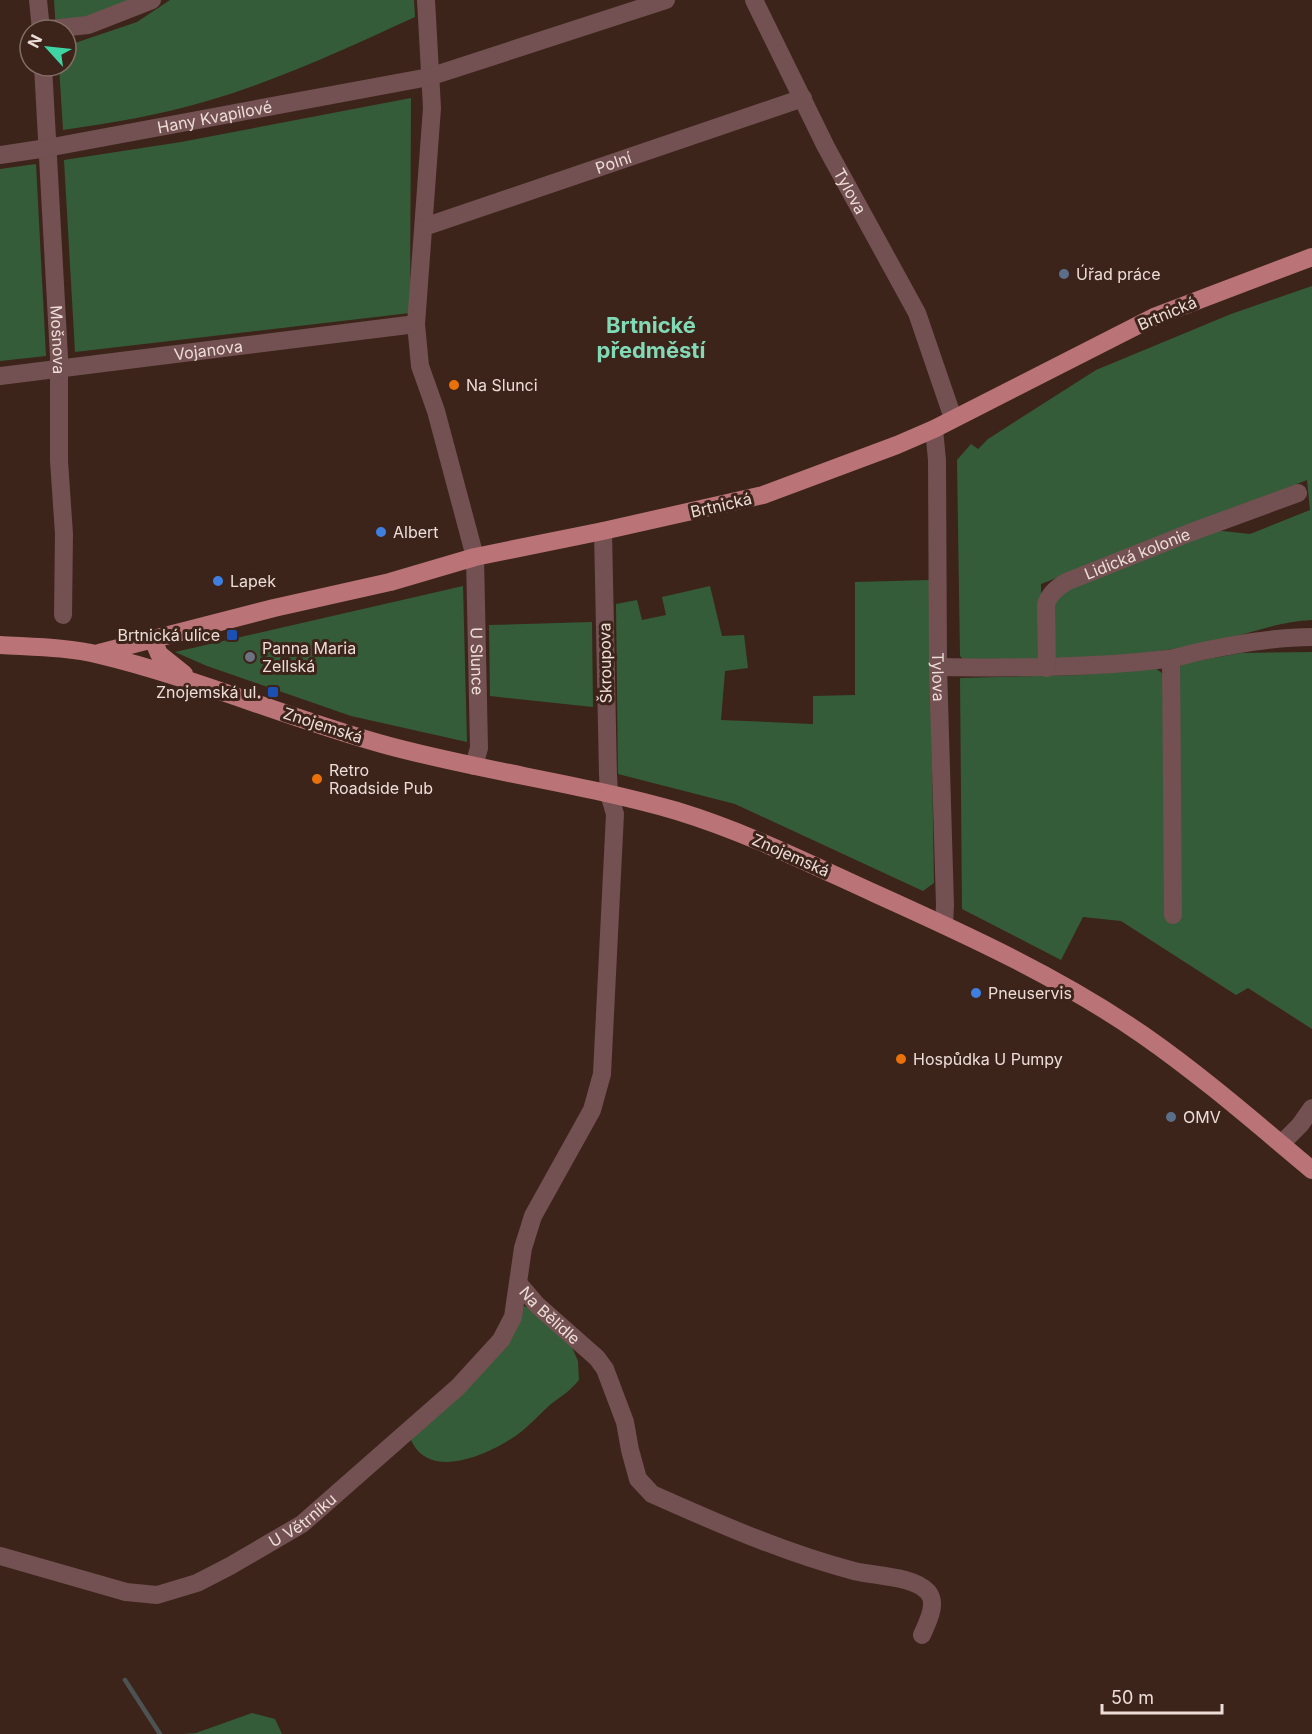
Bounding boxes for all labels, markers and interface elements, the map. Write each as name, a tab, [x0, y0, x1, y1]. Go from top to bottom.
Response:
north arrow	[18, 18, 78, 78]
text: N	[23, 31, 46, 51]
street label: Hany Kvapilové	[156, 96, 274, 137]
street label: Polní	[593, 147, 634, 178]
street label: Tylova	[830, 165, 871, 218]
place label: Úřad práce	[1076, 264, 1160, 284]
marker: Úřad práce	[1057, 267, 1071, 281]
street label: Brtnická	[1134, 292, 1200, 334]
street label: Mošnova	[46, 305, 69, 374]
district label: Brtnické předměstí	[597, 312, 706, 363]
street label: Vojanova	[173, 336, 244, 364]
place label: Na Slunci	[466, 375, 538, 395]
marker: Na Slunci	[447, 378, 461, 392]
street label: Brtnická	[688, 488, 754, 522]
place label: Albert	[393, 522, 439, 542]
street label: Lidická kolonie	[1081, 524, 1193, 584]
marker: Albert	[374, 525, 388, 539]
place label: Lapek	[230, 571, 276, 591]
marker: Lapek	[211, 574, 225, 588]
street label: Škroupova	[594, 622, 616, 704]
place label: Brtnická ulice	[118, 625, 220, 645]
street label: U Slunce	[466, 627, 488, 695]
marker: Brtnická ulice	[225, 628, 239, 642]
place label: Panna Maria Zellská	[262, 638, 356, 676]
marker: Panna Maria Zellská	[243, 650, 257, 664]
street label: Tylova	[928, 652, 949, 702]
place label: Znojemská ul.	[156, 682, 261, 702]
marker: Znojemská ul.	[266, 685, 280, 699]
street label: Znojemská	[281, 703, 365, 747]
place label: Retro Roadside Pub	[329, 760, 433, 798]
marker: Retro Roadside Pub	[310, 772, 324, 786]
street label: Znojemská	[749, 829, 833, 881]
place label: Pneuservis	[988, 983, 1072, 1003]
marker: Pneuservis	[969, 986, 983, 1000]
place label: Hospůdka U Pumpy	[913, 1049, 1063, 1069]
marker: Hospůdka U Pumpy	[894, 1052, 908, 1066]
place label: OMV	[1183, 1107, 1221, 1127]
marker: OMV	[1164, 1110, 1178, 1124]
street label: Na Bělidle	[515, 1282, 584, 1349]
street label: U Větrníku	[265, 1489, 340, 1551]
scale bar	[1102, 1677, 1222, 1715]
text: 50 m	[1111, 1687, 1154, 1708]

